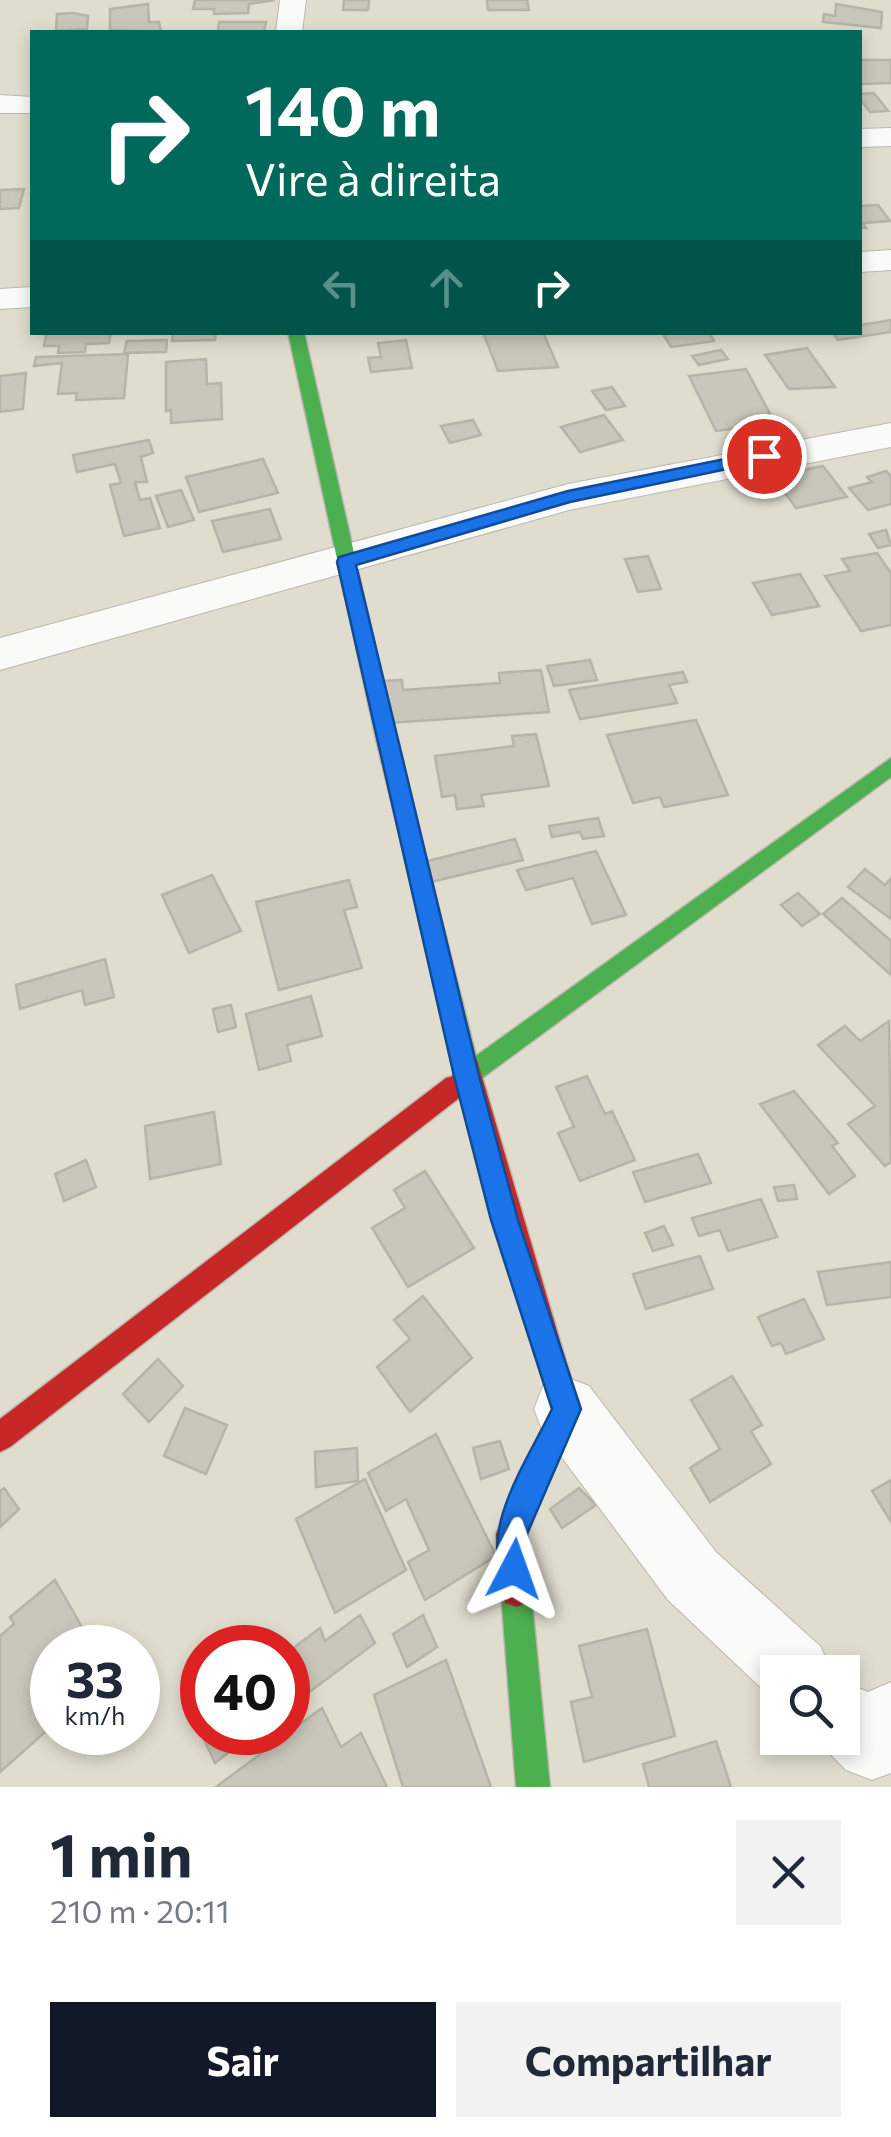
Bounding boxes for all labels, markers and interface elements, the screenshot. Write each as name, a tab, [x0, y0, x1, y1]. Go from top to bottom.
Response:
text: 140 m	[245, 65, 441, 150]
icon: right	[80, 70, 210, 200]
text: Vire à direita	[245, 150, 501, 205]
icon: left	[314, 260, 369, 315]
icon: ahead	[419, 260, 474, 315]
icon: right	[524, 260, 579, 315]
pin	[722, 414, 807, 499]
icon: arrive	[737, 429, 792, 484]
position arrow	[462, 1517, 566, 1621]
speed limit sign: 40	[180, 1625, 310, 1755]
text: 33	[66, 1647, 124, 1708]
map controls	[760, 1655, 860, 1755]
button: search	[760, 1655, 860, 1755]
text: km/h	[65, 1700, 125, 1730]
text: 1 min	[50, 1816, 192, 1889]
button: close	[736, 1820, 841, 1925]
text: 210 m · 20:11	[50, 1890, 230, 1930]
button: Sair	[50, 2002, 436, 2117]
button: Compartilhar	[456, 2002, 841, 2117]

